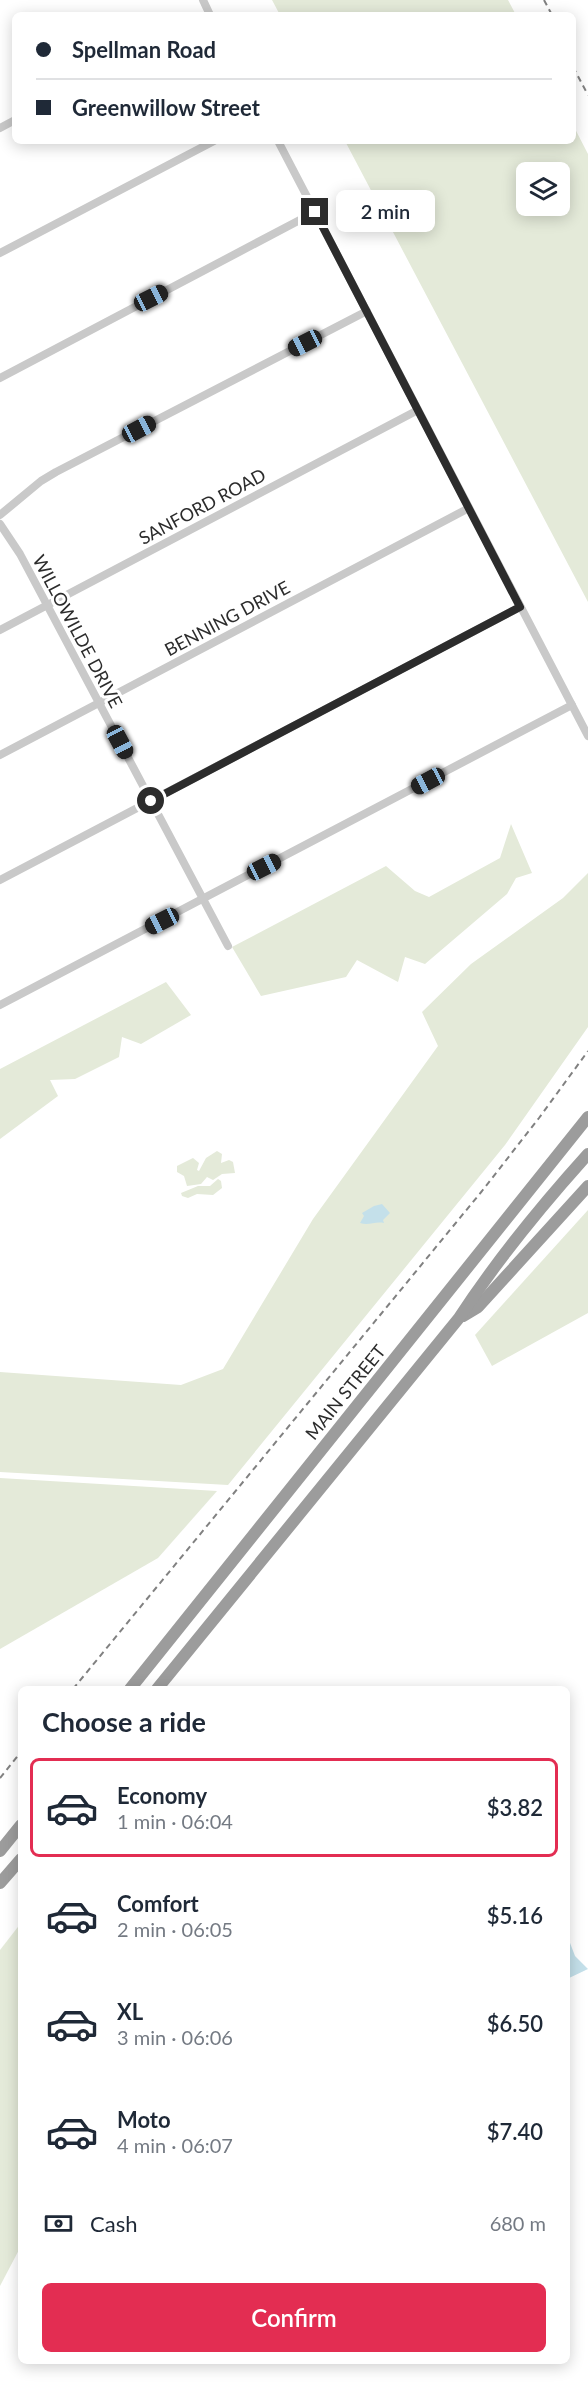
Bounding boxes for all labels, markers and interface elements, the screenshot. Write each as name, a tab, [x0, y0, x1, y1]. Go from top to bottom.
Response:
text: Spellman Road	[72, 36, 216, 63]
text: Greenwillow Street	[72, 94, 260, 121]
map controls	[516, 162, 570, 216]
button: layers	[516, 162, 570, 216]
callout: 2 min	[336, 191, 435, 233]
route end	[301, 198, 328, 225]
text: 2 min	[361, 199, 410, 223]
car	[131, 282, 171, 314]
car	[285, 327, 325, 359]
car	[119, 413, 159, 445]
street label: SANFORD ROAD	[135, 463, 269, 549]
street label: WILLOWILDE DRIVE	[28, 551, 128, 711]
street label: BENNING DRIVE	[161, 576, 293, 660]
car	[104, 722, 136, 762]
car	[408, 765, 448, 797]
route start	[137, 787, 164, 814]
car	[244, 851, 284, 883]
car	[142, 905, 182, 937]
street label: MAIN STREET	[300, 1340, 390, 1444]
text: Choose a ride	[42, 1705, 206, 1738]
icon: car	[45, 1781, 99, 1835]
text: Economy	[117, 1782, 207, 1809]
text: $3.82	[487, 1794, 543, 1821]
text: 1 min · 06:04	[117, 1809, 233, 1833]
icon: car	[45, 1889, 99, 1943]
text: Comfort	[117, 1890, 199, 1917]
text: $5.16	[487, 1902, 543, 1929]
text: 2 min · 06:05	[117, 1917, 233, 1941]
icon: car	[45, 1997, 99, 2051]
text: XL	[117, 1998, 143, 2025]
text: $6.50	[487, 2010, 543, 2037]
text: 3 min · 06:06	[117, 2025, 233, 2049]
icon: car	[45, 2105, 99, 2159]
text: Moto	[117, 2106, 171, 2133]
text: $7.40	[487, 2118, 543, 2145]
text: 4 min · 06:07	[117, 2133, 233, 2157]
icon: cash	[42, 2207, 75, 2240]
text: Cash	[90, 2210, 137, 2237]
text: 680 m	[490, 2211, 546, 2235]
button: Confirm	[42, 2283, 546, 2352]

